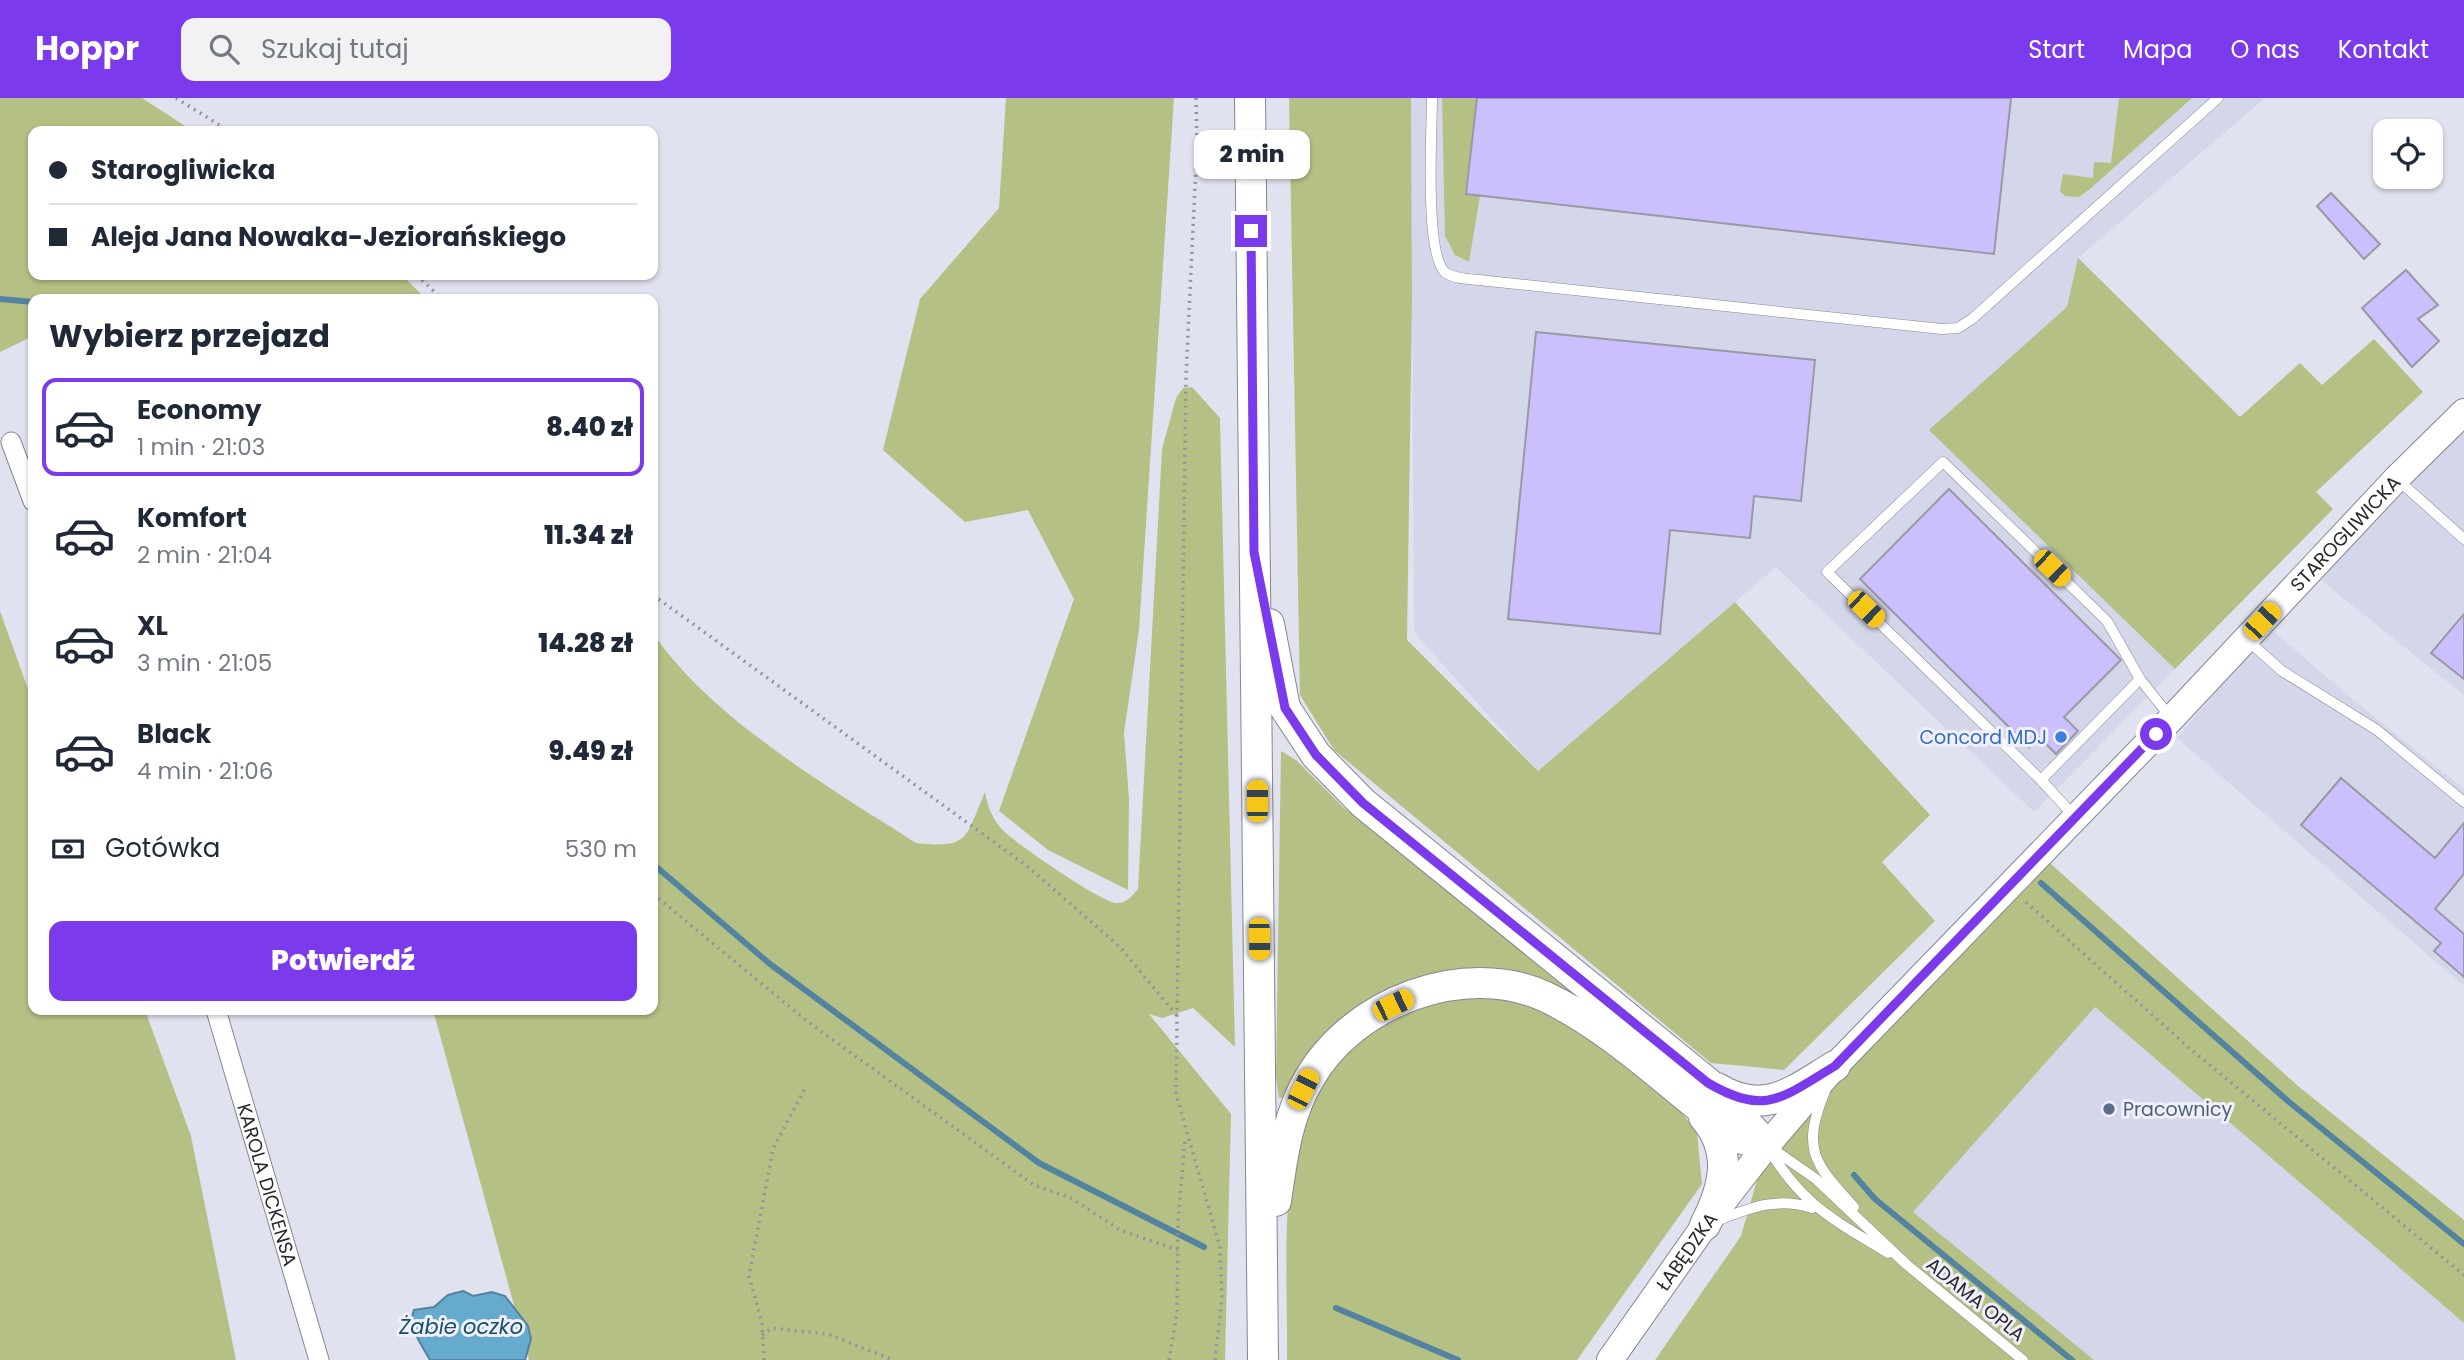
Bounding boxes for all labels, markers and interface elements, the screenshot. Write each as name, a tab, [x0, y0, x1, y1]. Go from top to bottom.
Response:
search box	[181, 18, 671, 81]
text: Hoppr	[35, 25, 139, 72]
icon: search	[205, 30, 243, 68]
text: Szukaj tutaj	[261, 31, 409, 67]
text: Start	[2028, 33, 2085, 66]
text: Mapa	[2123, 33, 2192, 66]
text: O nas	[2230, 33, 2300, 66]
text: Kontakt	[2338, 33, 2429, 66]
map controls	[2373, 119, 2443, 189]
button: locate	[2373, 119, 2443, 189]
callout: 2 min	[1193, 130, 1309, 178]
text: 2 min	[1220, 138, 1284, 170]
text: Starogliwicka	[91, 152, 276, 188]
route end	[1235, 215, 1267, 247]
text: Aleja Jana Nowaka-Jeziorańskiego	[91, 219, 566, 255]
text: Wybierz przejazd	[49, 313, 330, 358]
text: Economy	[137, 392, 261, 428]
icon: car	[53, 396, 116, 459]
text: 8.40 zł	[546, 409, 633, 445]
text: 1 min · 21:03	[137, 431, 265, 463]
street label: STAROGLIWICKA	[2284, 469, 2407, 598]
text: Komfort	[137, 500, 247, 536]
icon: car	[53, 504, 116, 567]
text: 11.34 zł	[544, 517, 633, 553]
text: 2 min · 21:04	[137, 539, 272, 571]
car	[2030, 546, 2075, 590]
car	[1844, 587, 1889, 631]
car	[2240, 598, 2285, 644]
text: XL	[137, 608, 168, 644]
icon: car	[53, 612, 116, 675]
text: 14.28 zł	[538, 625, 633, 661]
text: 3 min · 21:05	[137, 647, 272, 679]
text: Black	[137, 716, 211, 752]
route start	[2140, 718, 2172, 750]
icon: car	[53, 720, 116, 783]
place label: Concord MDJ	[1919, 724, 2047, 751]
marker: Concord MDJ	[2053, 729, 2069, 745]
text: 9.49 zł	[549, 733, 633, 769]
text: 4 min · 21:06	[137, 755, 273, 787]
car	[1247, 780, 1268, 822]
icon: cash	[49, 830, 87, 868]
text: Gotówka	[105, 830, 220, 866]
text: 530 m	[565, 833, 637, 865]
car	[1249, 918, 1270, 960]
button: Potwierdź	[49, 921, 637, 1001]
car	[1370, 986, 1417, 1024]
car	[1285, 1066, 1322, 1112]
place label: Pracownicy	[2123, 1096, 2233, 1123]
street label: KAROLA DICKENSA	[230, 1100, 304, 1269]
marker: Pracownicy	[2101, 1101, 2117, 1117]
street label: ŁABĘDZKA	[1650, 1206, 1724, 1296]
street label: ADAMA OPLA	[1920, 1251, 2031, 1348]
water label: Żabie oczko	[398, 1312, 523, 1341]

